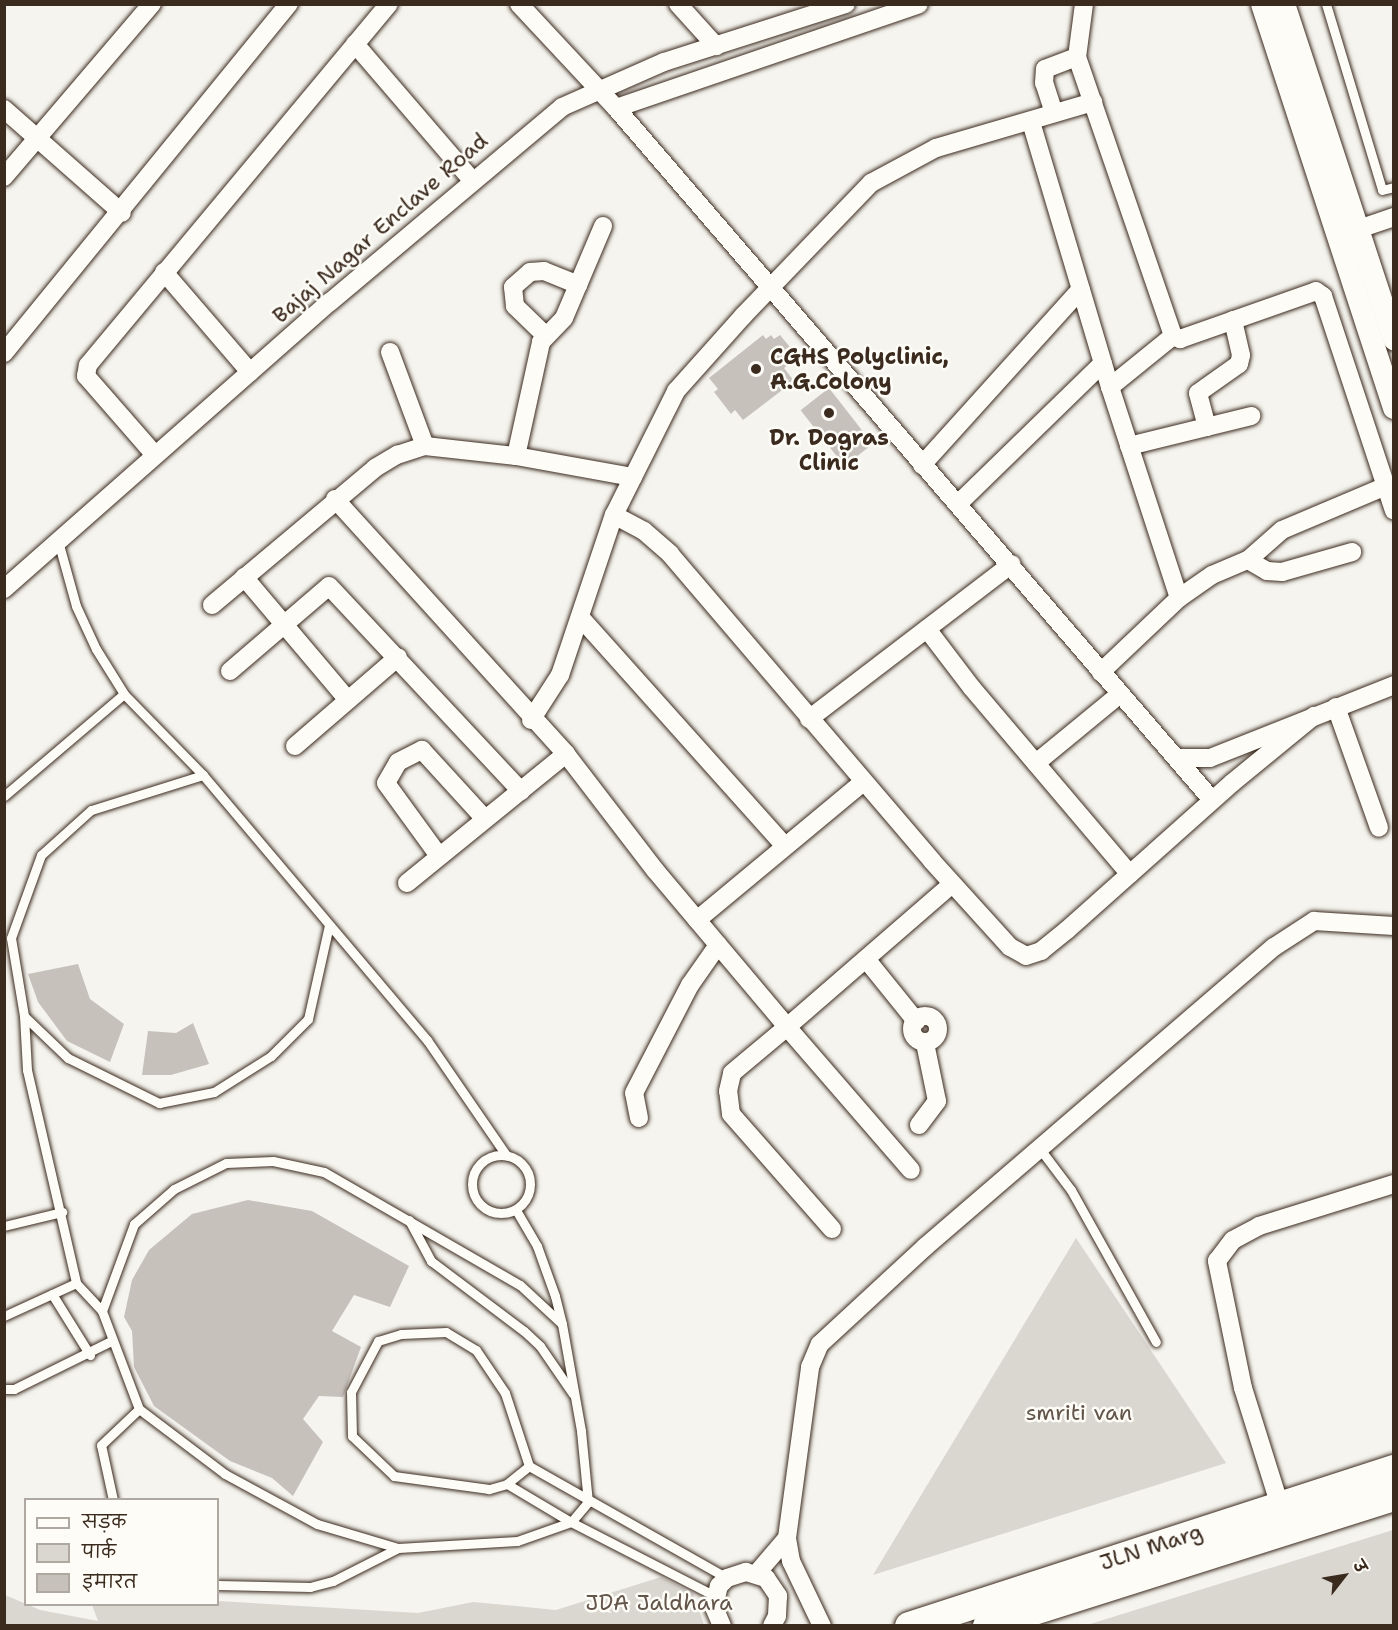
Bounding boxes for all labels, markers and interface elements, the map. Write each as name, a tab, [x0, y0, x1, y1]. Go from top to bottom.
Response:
street label: Bajaj Nagar Enclave Road	[267, 127, 493, 329]
place label: CGHS Polyclinic, A.G.Colony	[770, 343, 949, 394]
marker: CGHS Polyclinic, A.G.Colony	[747, 360, 765, 378]
marker: Dr. Dogras Clinic	[820, 404, 838, 422]
place label: Dr. Dogras Clinic	[769, 424, 889, 476]
park label: smriti van	[1026, 1400, 1132, 1426]
legend	[24, 1498, 219, 1606]
text: सड़क	[82, 1510, 126, 1534]
street label: JLN Marg	[1096, 1518, 1206, 1576]
text: पार्क	[82, 1540, 116, 1564]
north arrow	[1314, 1546, 1374, 1606]
text: उ	[1348, 1556, 1372, 1576]
text: इमारत	[82, 1570, 137, 1594]
park label: JDA Jaldhara	[585, 1590, 733, 1616]

